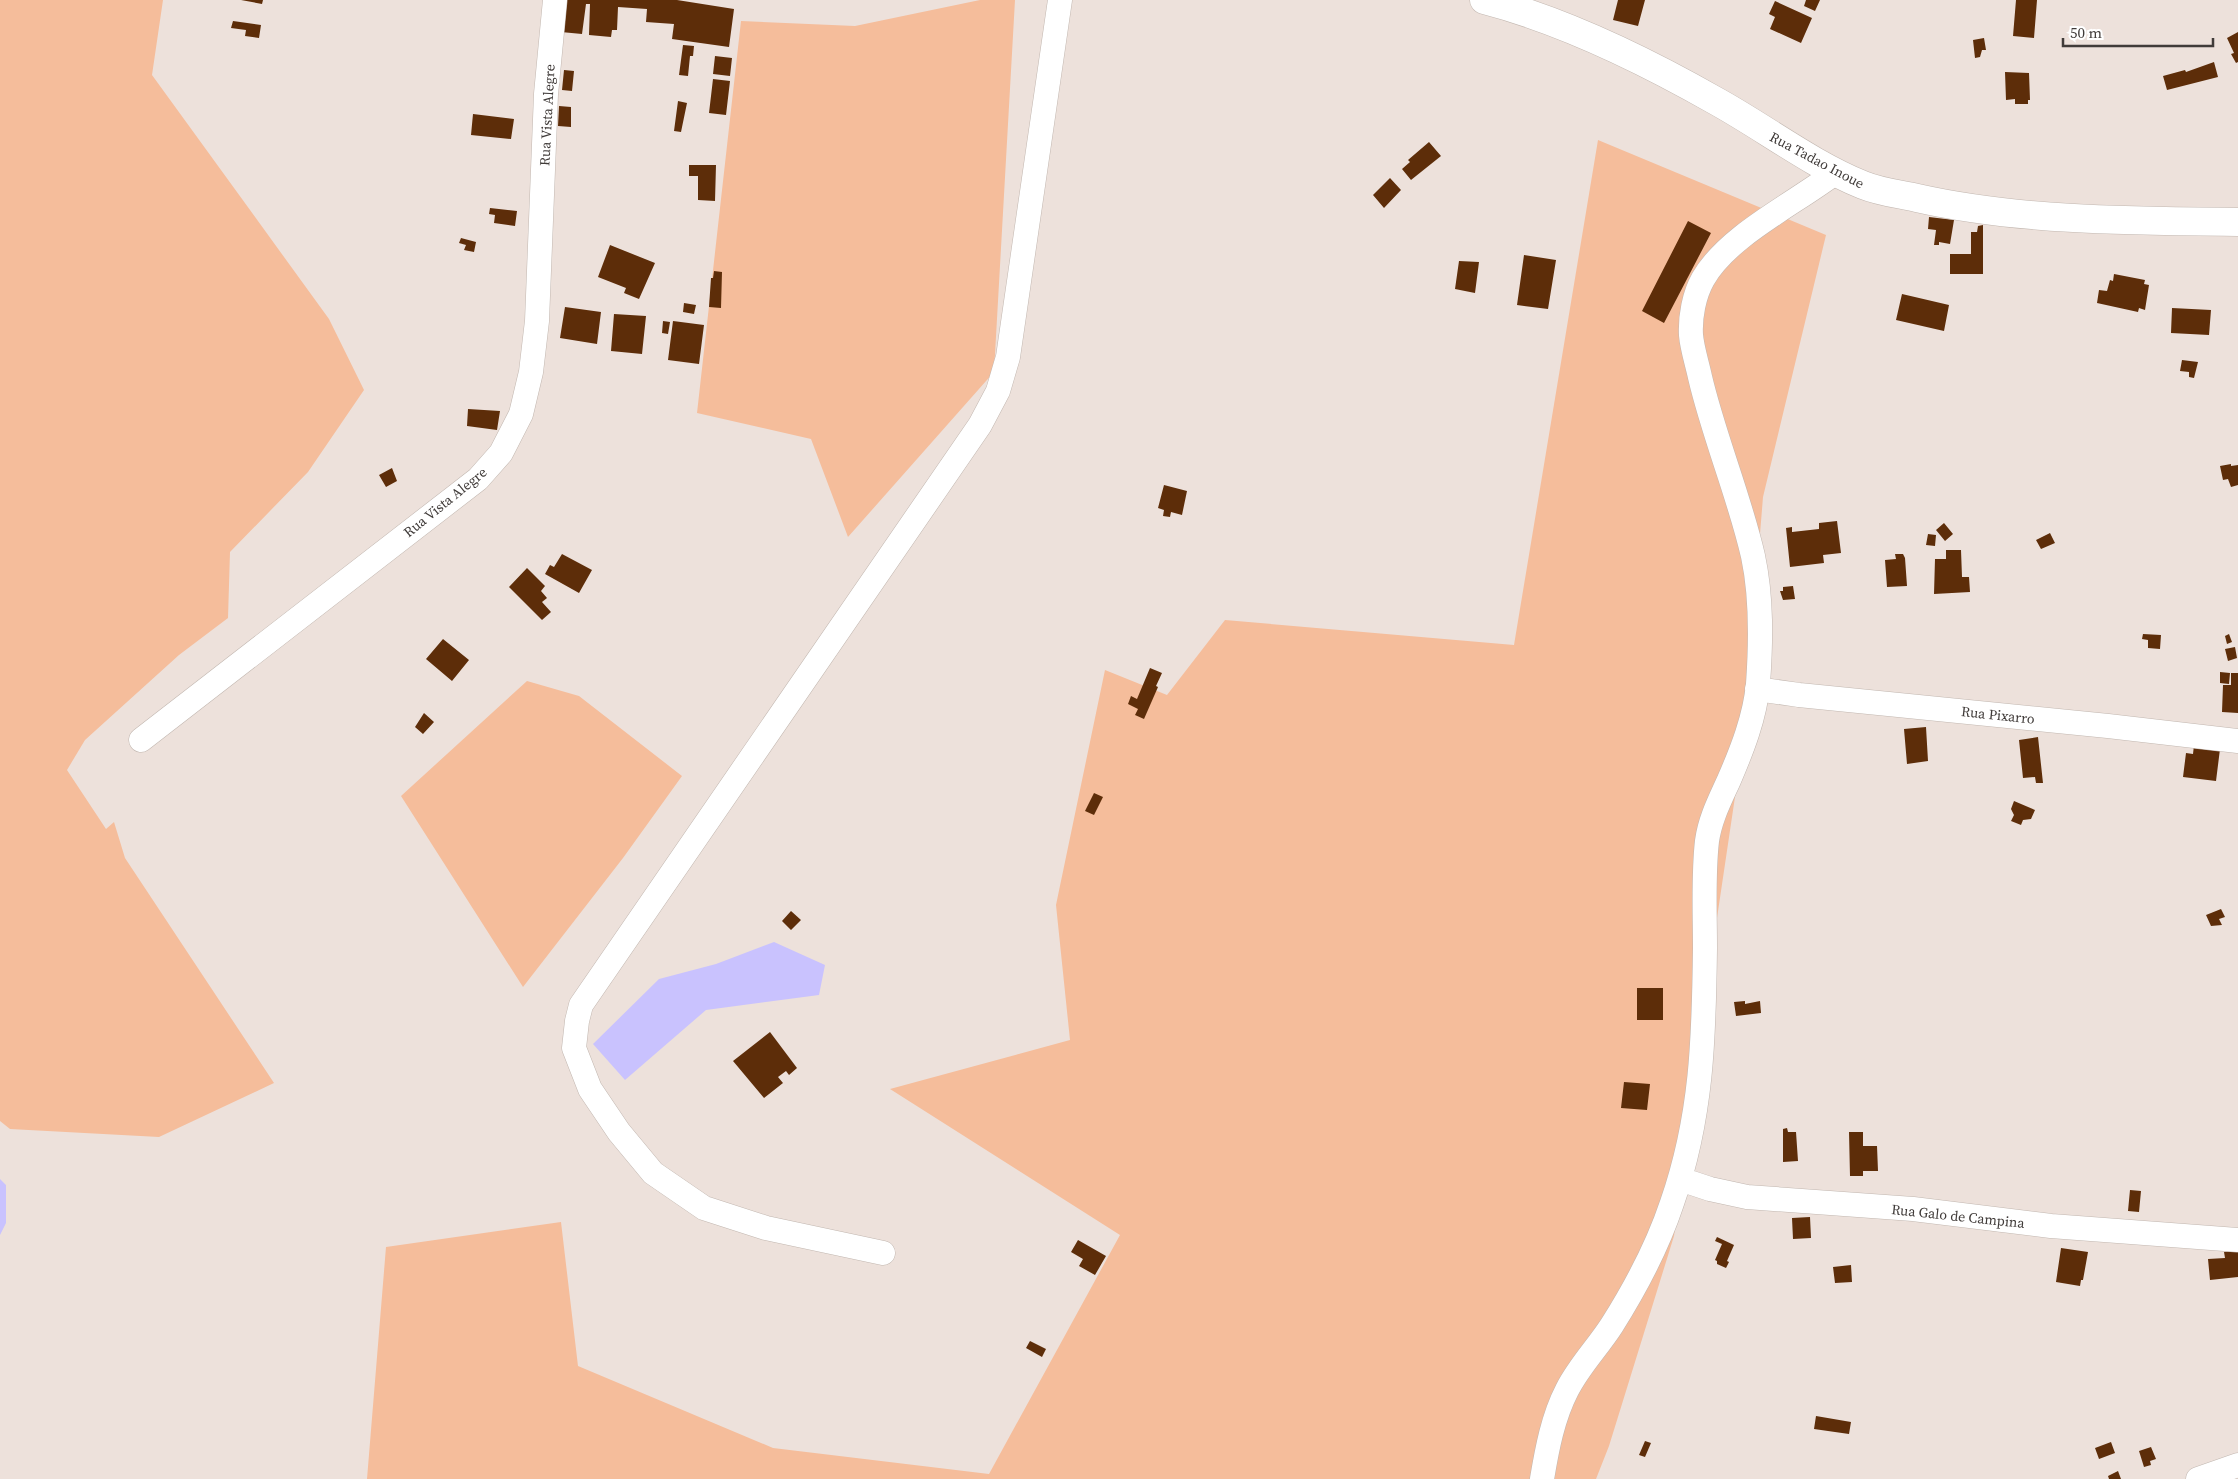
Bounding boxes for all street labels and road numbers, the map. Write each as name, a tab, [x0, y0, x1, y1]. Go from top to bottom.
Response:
street label: Rua Vista Alegre	[534, 64, 560, 166]
street label: Rua Tadao Inoue	[1766, 127, 1868, 193]
street label: Rua Vista Alegre	[399, 462, 491, 542]
street label: Rua Pixarro	[1960, 701, 2036, 729]
street label: Rua Galo de Campina	[1890, 1199, 2026, 1233]

